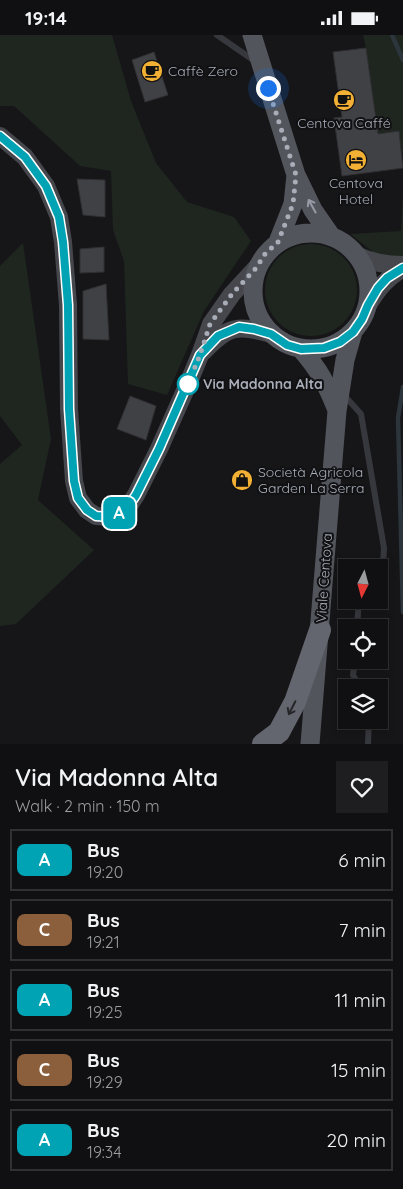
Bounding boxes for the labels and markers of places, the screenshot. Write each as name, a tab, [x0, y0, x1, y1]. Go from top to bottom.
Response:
cafe icon: Caffè Zero	[140, 59, 164, 83]
place label: Caffè Zero	[168, 62, 238, 80]
cafe icon: Centova Caffé	[332, 88, 356, 112]
place label: Centova Caffé	[297, 114, 391, 132]
hotel icon: Centova Hotel	[344, 148, 368, 172]
place label: Centova Hotel	[329, 174, 383, 208]
marker: Via Madonna Alta	[177, 373, 199, 395]
place label: Via Madonna Alta	[203, 375, 323, 393]
place label: Società Agricola Garden La Serra	[258, 463, 364, 497]
shop icon: Società Agricola Garden La Serra	[230, 468, 254, 492]

